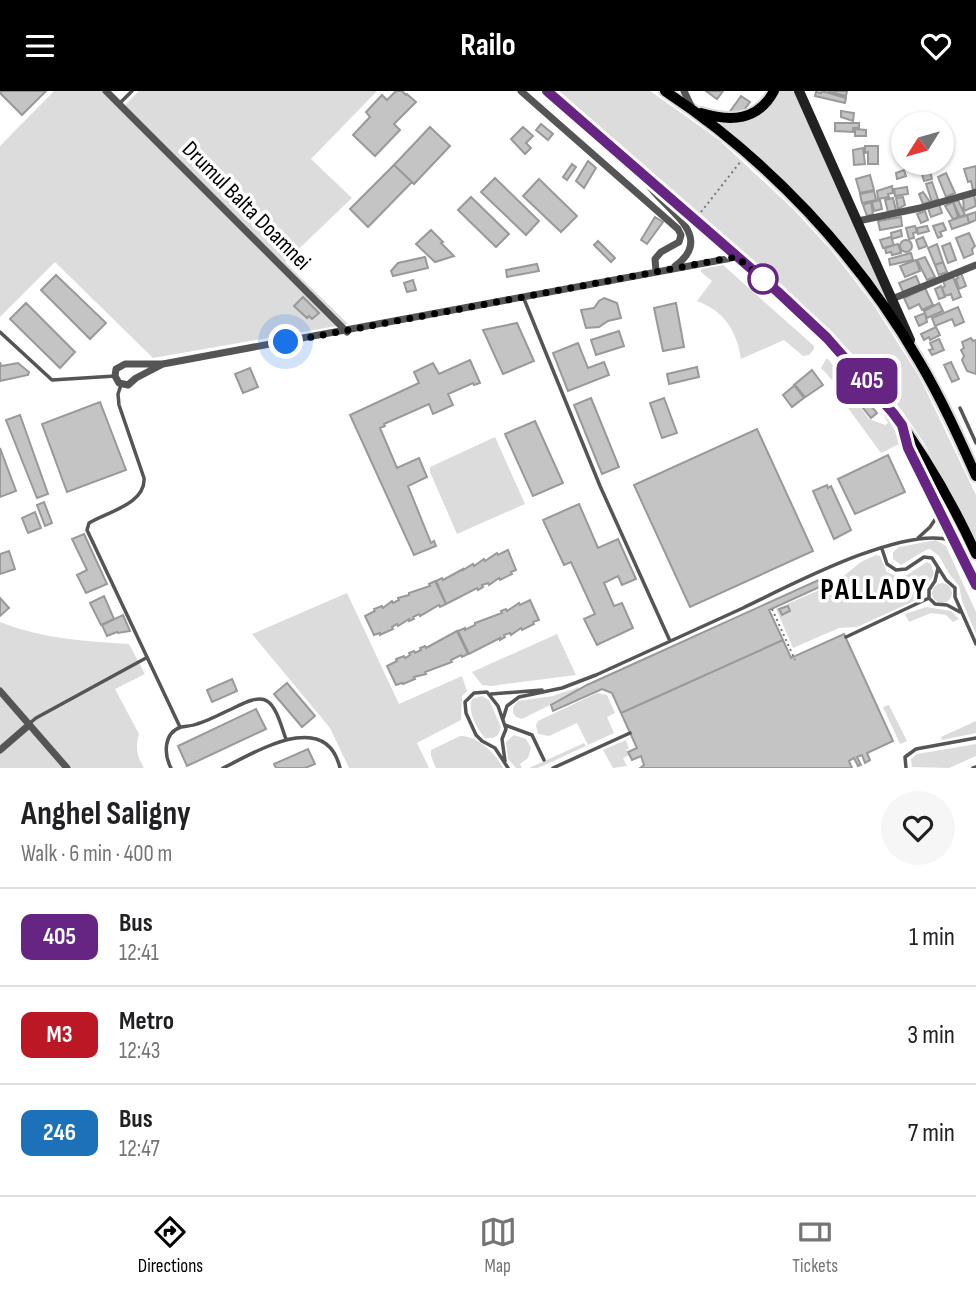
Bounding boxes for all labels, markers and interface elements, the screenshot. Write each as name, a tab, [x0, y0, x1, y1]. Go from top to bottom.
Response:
text: Railo	[460, 26, 516, 65]
icon: menu	[21, 27, 59, 65]
icon: heart	[917, 27, 955, 65]
north arrow	[891, 112, 954, 175]
map controls	[891, 112, 954, 175]
street label: Drumul Balta Doamnei	[176, 136, 316, 276]
unlabelled marker	[748, 264, 778, 294]
your location	[268, 324, 303, 359]
line badge: 405	[827, 358, 907, 404]
text: 405	[850, 366, 884, 395]
district label: PALLADY	[820, 572, 928, 608]
button: heart	[881, 791, 955, 865]
text: Anghel Saligny	[21, 794, 191, 834]
text: Walk · 6 min · 400 m	[21, 840, 172, 868]
text: Bus	[119, 908, 153, 939]
text: 405	[43, 922, 76, 951]
text: 1 min	[909, 922, 955, 953]
text: 12:41	[119, 939, 159, 967]
text: Metro	[119, 1006, 174, 1037]
text: M3	[47, 1020, 72, 1049]
text: 3 min	[907, 1020, 955, 1051]
text: 12:43	[119, 1037, 160, 1065]
text: Bus	[119, 1104, 153, 1135]
text: 246	[43, 1118, 76, 1147]
text: 7 min	[908, 1118, 955, 1149]
text: 12:47	[119, 1135, 160, 1163]
tab: Directions	[138, 1213, 203, 1278]
tab: Map	[479, 1213, 517, 1278]
tab: Tickets	[792, 1213, 838, 1278]

